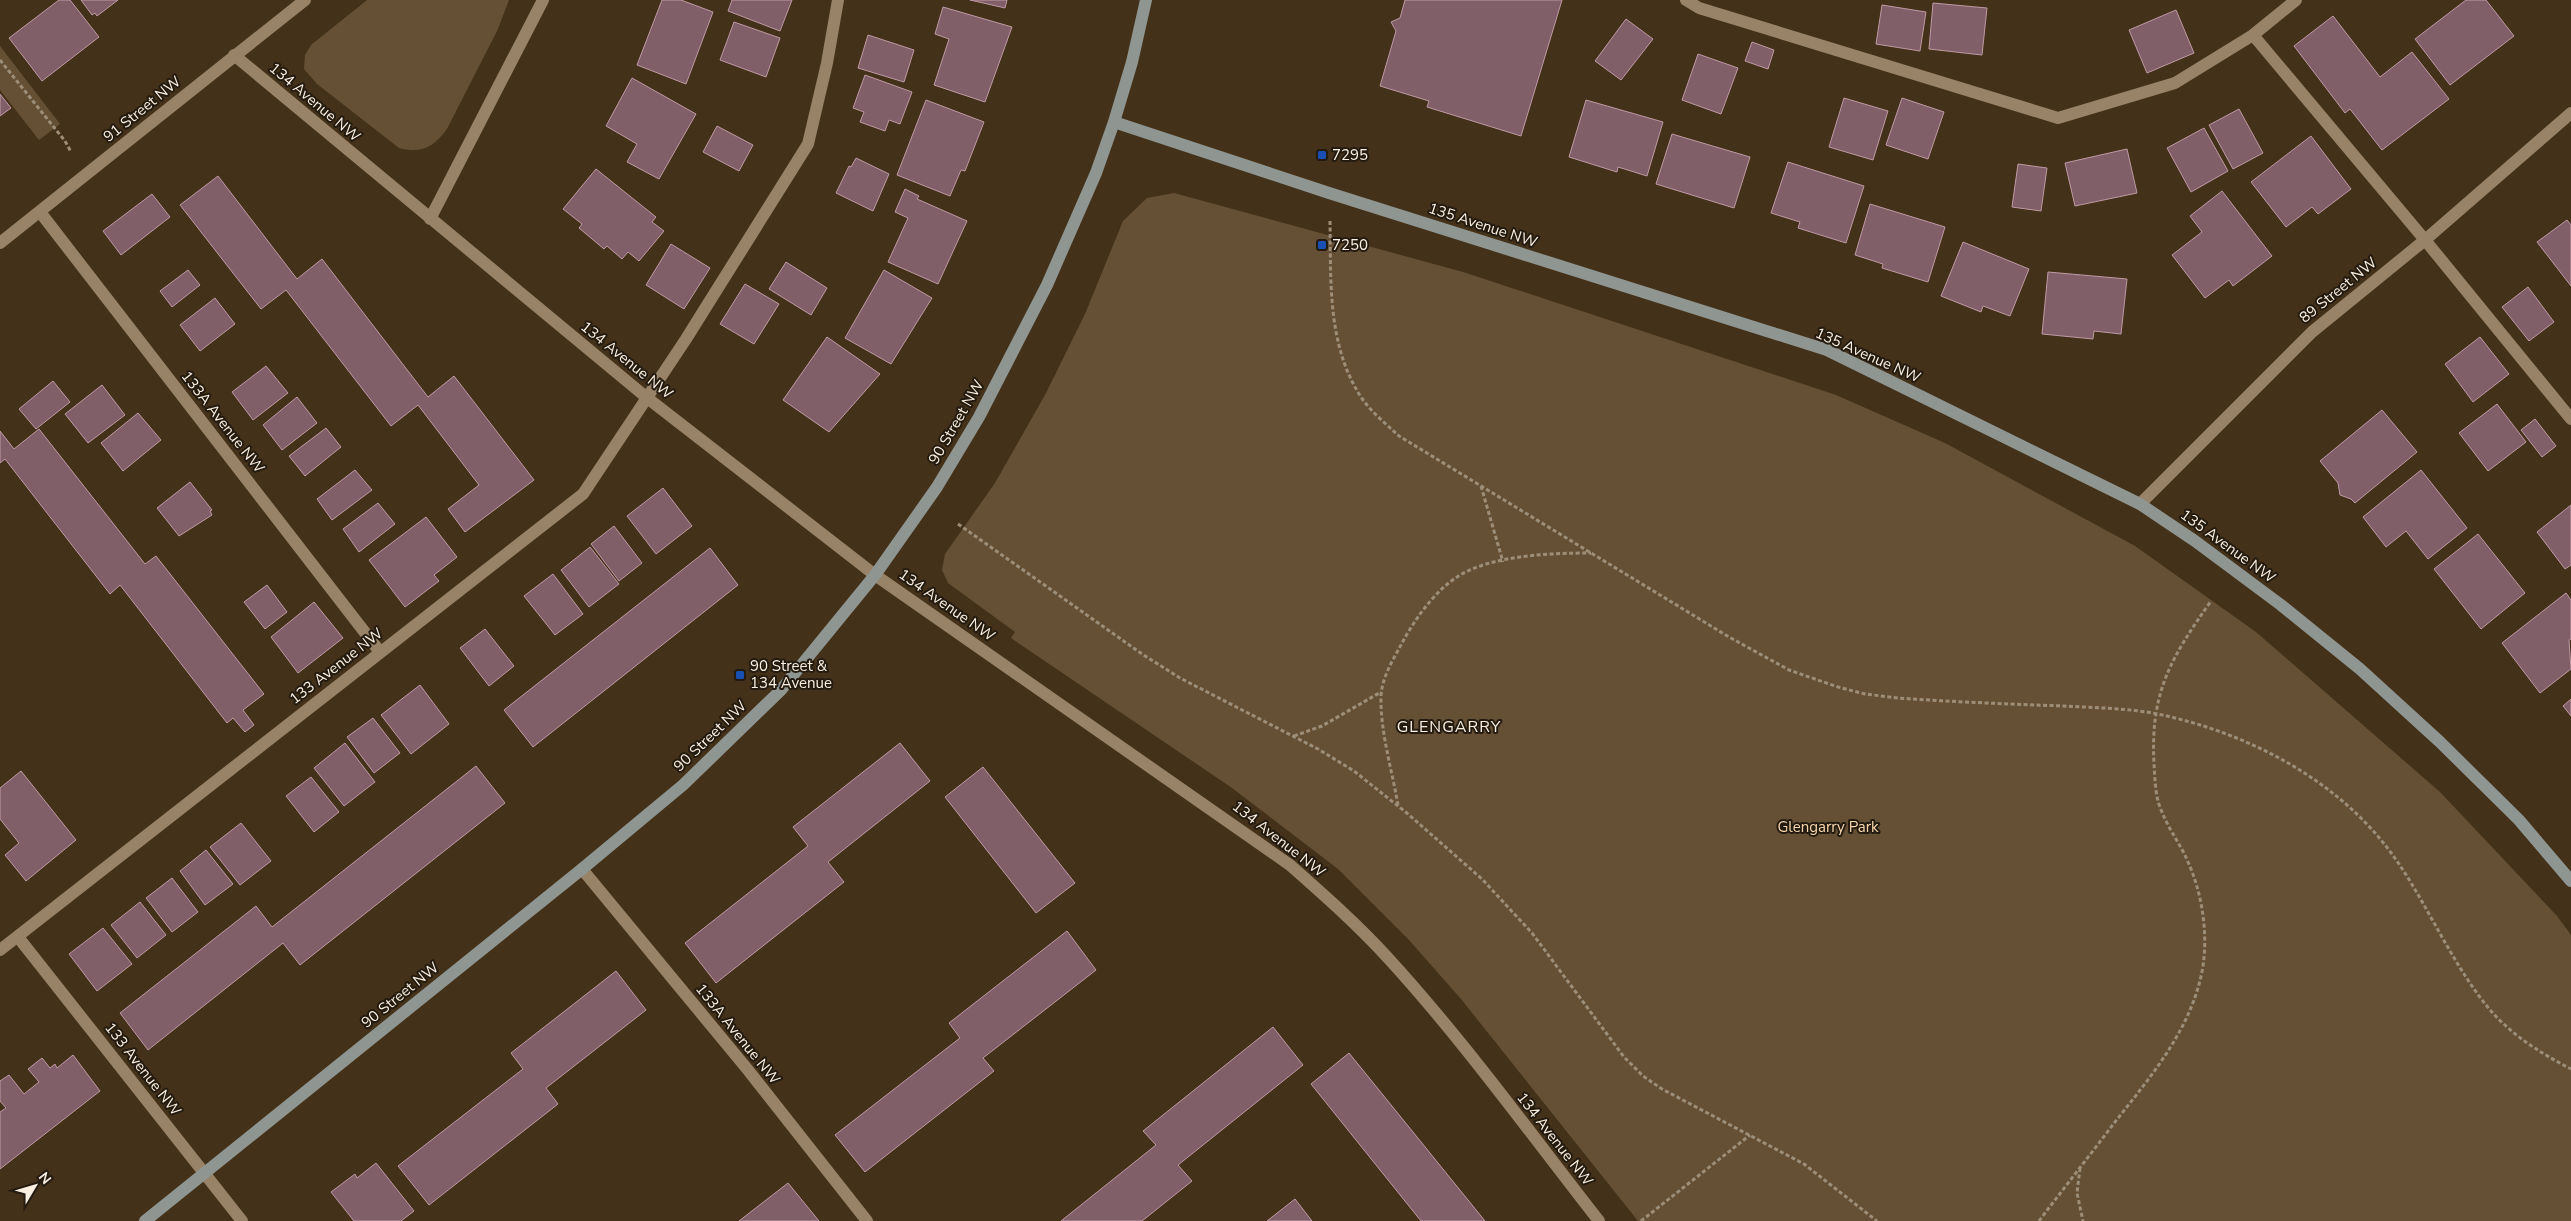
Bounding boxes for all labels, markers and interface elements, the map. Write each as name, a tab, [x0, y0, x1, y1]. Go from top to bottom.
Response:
street label: 134 Avenue NW	[265, 58, 365, 146]
street label: 91 Street NW	[99, 71, 185, 146]
place label: 7295	[1332, 145, 1368, 165]
marker: 7295	[1316, 149, 1328, 161]
street label: 135 Avenue NW	[1426, 198, 1540, 252]
place label: 7250	[1332, 235, 1368, 255]
marker: 7250	[1316, 239, 1328, 251]
street label: 89 Street NW	[2295, 252, 2381, 327]
street label: 134 Avenue NW	[577, 317, 678, 404]
street label: 135 Avenue NW	[1812, 323, 1924, 387]
street label: 133A Avenue NW	[177, 367, 269, 478]
street label: 90 Street NW	[924, 376, 988, 468]
street label: 135 Avenue NW	[2176, 505, 2280, 588]
street label: 134 Avenue NW	[895, 564, 1000, 646]
street label: 133 Avenue NW	[285, 623, 387, 709]
place label: 90 Street & 134 Avenue	[750, 656, 832, 693]
marker: 90 Street & 134 Avenue	[734, 669, 746, 681]
street label: 90 Street NW	[669, 696, 751, 776]
district label: GLENGARRY	[1397, 716, 1501, 738]
street label: 134 Avenue NW	[1228, 796, 1330, 882]
park label: Glengarry Park	[1777, 817, 1879, 837]
street label: 90 Street NW	[357, 957, 443, 1032]
street label: 133A Avenue NW	[691, 979, 785, 1089]
street label: 133 Avenue NW	[100, 1018, 186, 1120]
street label: 134 Avenue NW	[1512, 1088, 1598, 1190]
north arrow	[10, 1161, 60, 1211]
text: N	[34, 1168, 56, 1188]

